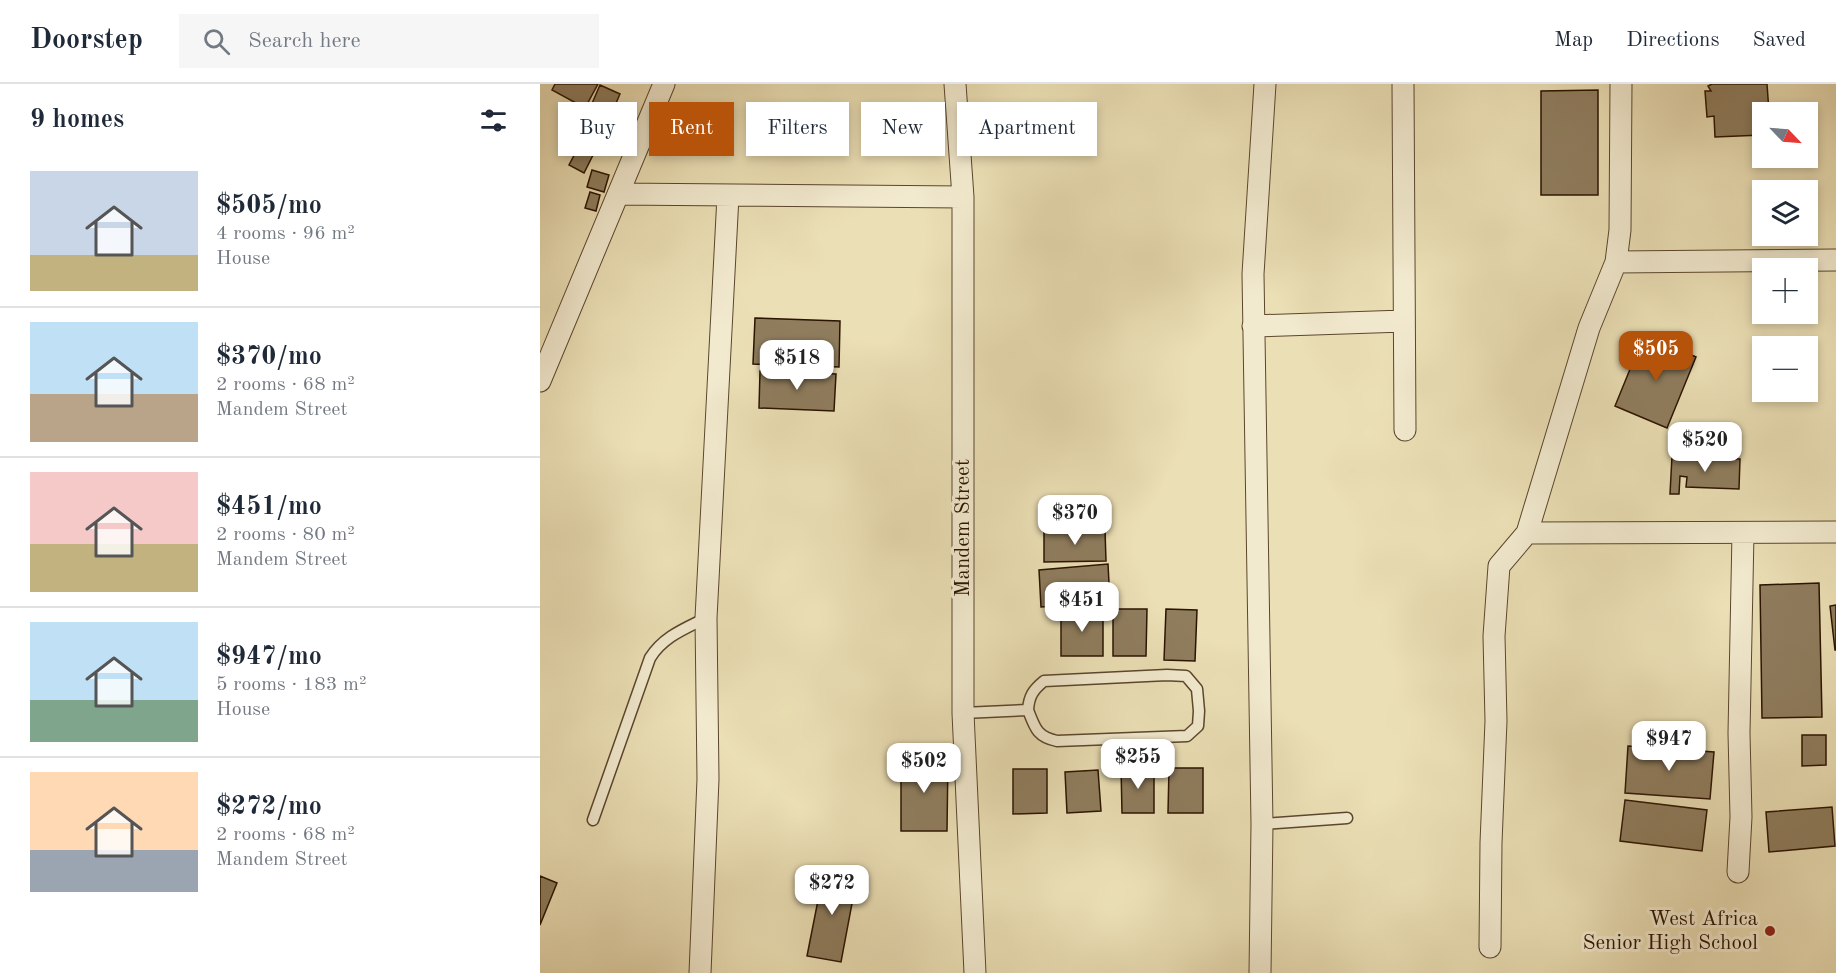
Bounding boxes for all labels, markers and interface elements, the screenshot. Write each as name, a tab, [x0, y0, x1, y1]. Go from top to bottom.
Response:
search box	[179, 14, 599, 68]
icon: search	[200, 25, 233, 58]
text: Doorstep	[30, 27, 143, 55]
text: Search here	[248, 30, 361, 52]
text: Map	[1554, 30, 1593, 51]
text: Directions	[1626, 30, 1720, 51]
text: Saved	[1753, 30, 1806, 51]
chip: Buy	[558, 102, 637, 156]
chip: Rent	[649, 102, 734, 156]
chip: Filters	[746, 102, 849, 156]
chip: New	[861, 102, 945, 156]
chip: Apartment	[957, 102, 1097, 156]
north arrow	[1752, 102, 1818, 168]
map controls	[1752, 102, 1818, 402]
icon: filters	[477, 104, 510, 137]
text: 9 homes	[30, 107, 124, 133]
button: layers	[1752, 180, 1818, 246]
text: $505/mo	[216, 193, 322, 219]
icon: home	[78, 195, 150, 267]
text: 4 rooms · 96 m²	[216, 224, 355, 244]
text: House	[216, 249, 270, 269]
button: +	[1752, 258, 1818, 324]
pin: $505	[1620, 331, 1692, 382]
button: −	[1752, 336, 1818, 402]
pin: $518	[761, 340, 833, 391]
text: $505	[1633, 340, 1679, 360]
text: $370/mo	[216, 344, 322, 370]
icon: home	[78, 346, 150, 418]
text: $518	[774, 349, 820, 369]
text: 2 rooms · 68 m²	[216, 375, 355, 395]
text: Mandem Street	[216, 400, 348, 420]
pin: $520	[1669, 422, 1741, 473]
text: $520	[1682, 431, 1728, 451]
street label: Mandem Street	[953, 459, 974, 597]
text: $451/mo	[216, 494, 322, 520]
pin: $370	[1039, 495, 1111, 546]
icon: home	[78, 496, 150, 568]
text: $370	[1052, 504, 1098, 524]
text: 2 rooms · 80 m²	[216, 525, 355, 545]
text: Mandem Street	[216, 550, 348, 570]
pin: $451	[1046, 582, 1118, 633]
text: $451	[1059, 591, 1105, 611]
text: $947/mo	[216, 644, 322, 670]
icon: home	[78, 646, 150, 718]
text: 5 rooms · 183 m²	[216, 675, 366, 695]
text: House	[216, 700, 270, 720]
pin: $947	[1633, 721, 1705, 772]
text: $947	[1646, 730, 1692, 750]
pin: $255	[1102, 739, 1174, 790]
pin: $502	[888, 743, 960, 794]
text: $255	[1115, 748, 1161, 768]
text: $502	[901, 752, 947, 772]
text: $272/mo	[216, 794, 322, 820]
icon: home	[78, 796, 150, 868]
text: 2 rooms · 68 m²	[216, 825, 355, 845]
text: Mandem Street	[216, 850, 348, 870]
pin: $272	[796, 865, 868, 916]
text: $272	[809, 874, 855, 894]
place label: West Africa Senior High School	[1582, 909, 1758, 954]
marker: West Africa Senior High School	[1763, 924, 1777, 938]

